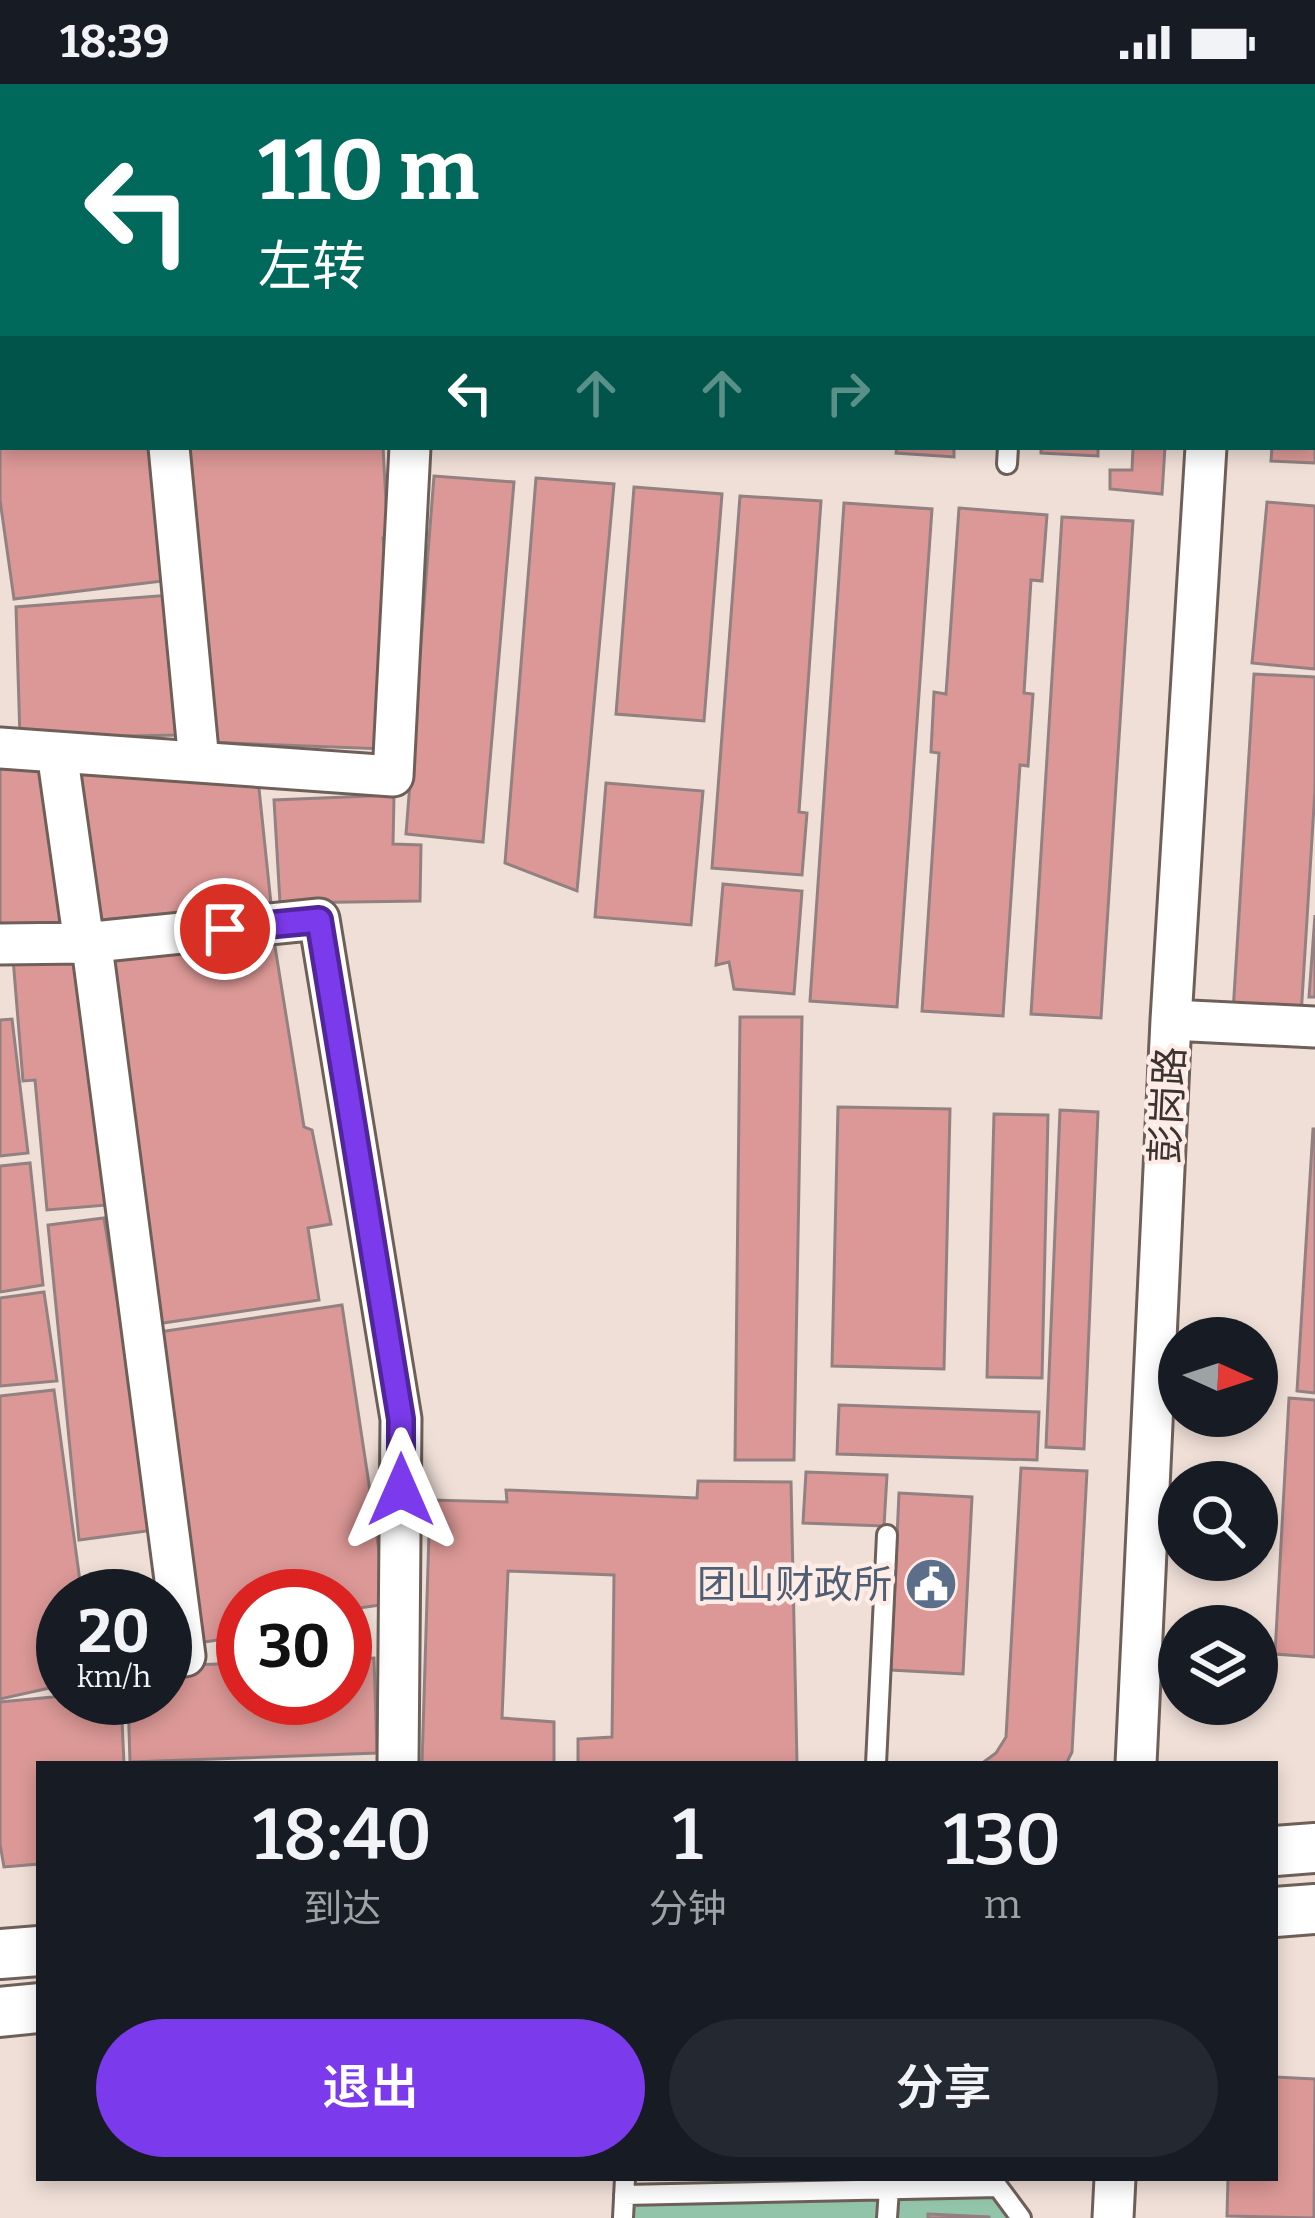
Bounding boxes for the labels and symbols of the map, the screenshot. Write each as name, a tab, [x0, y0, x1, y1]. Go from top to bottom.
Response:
pin	[174, 878, 276, 980]
street label: 彭岗路	[1142, 1045, 1194, 1165]
north arrow	[1158, 1317, 1278, 1437]
position arrow	[338, 1427, 464, 1553]
public building icon: 团山财政所	[903, 1556, 959, 1612]
place label: 团山财政所	[697, 1562, 892, 1608]
speed limit sign: 30	[216, 1569, 372, 1725]

